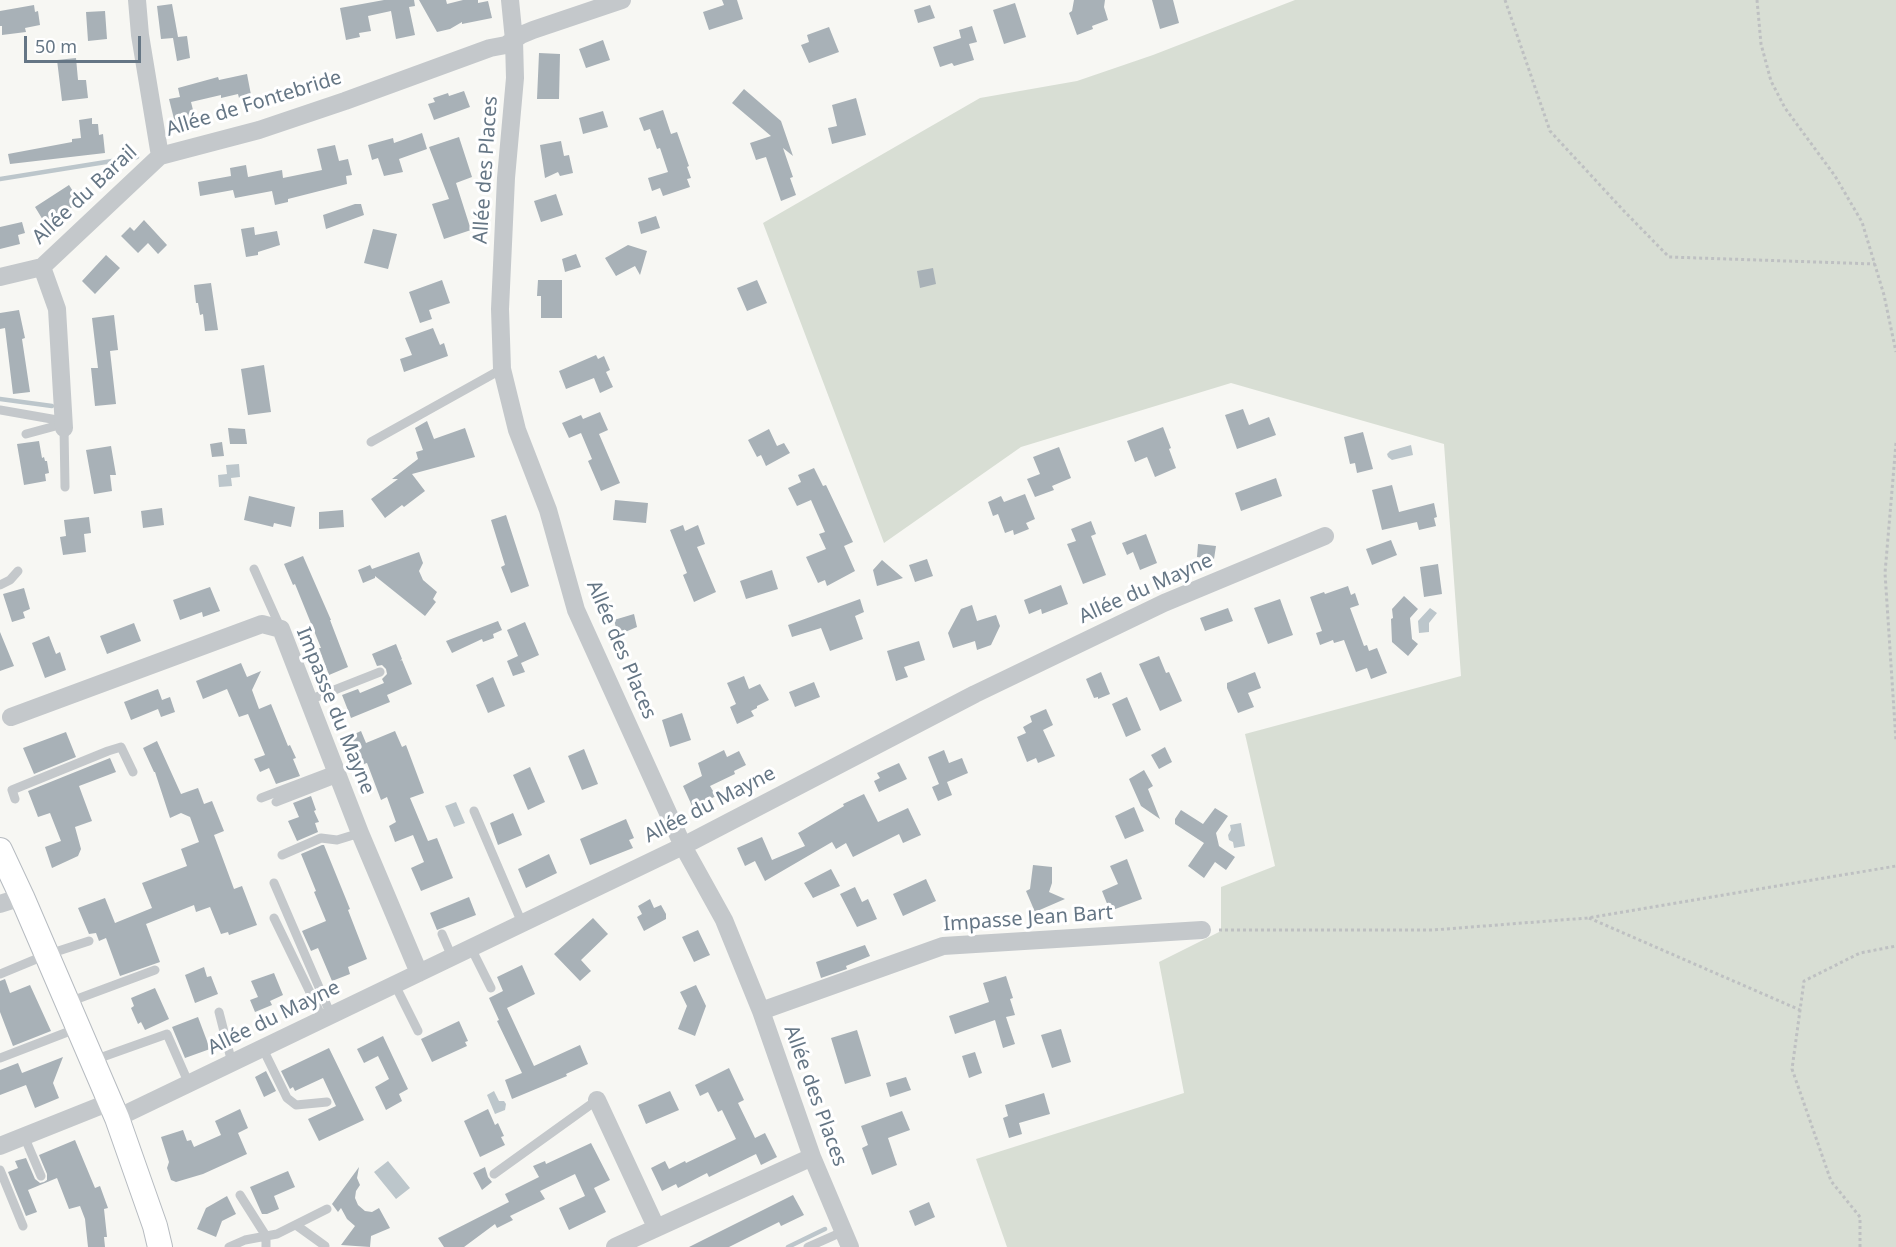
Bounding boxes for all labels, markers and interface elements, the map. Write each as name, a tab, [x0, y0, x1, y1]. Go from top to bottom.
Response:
scale bar	[27, 24, 144, 62]
text: 50 m	[35, 34, 77, 58]
street label: Allée de Fontebride	[163, 66, 345, 142]
street label: Allée des Places	[469, 95, 503, 245]
street label: Allée du Barail	[28, 140, 142, 250]
street label: Allée du Mayne	[1075, 549, 1217, 629]
street label: Allée des Places	[581, 577, 661, 723]
street label: Impasse du Mayne	[291, 624, 379, 798]
street label: Allée du Mayne	[640, 762, 780, 848]
street label: Impasse Jean Bart	[942, 901, 1114, 937]
street label: Allée du Mayne	[204, 976, 344, 1060]
street label: Allée des Places	[778, 1022, 852, 1170]

